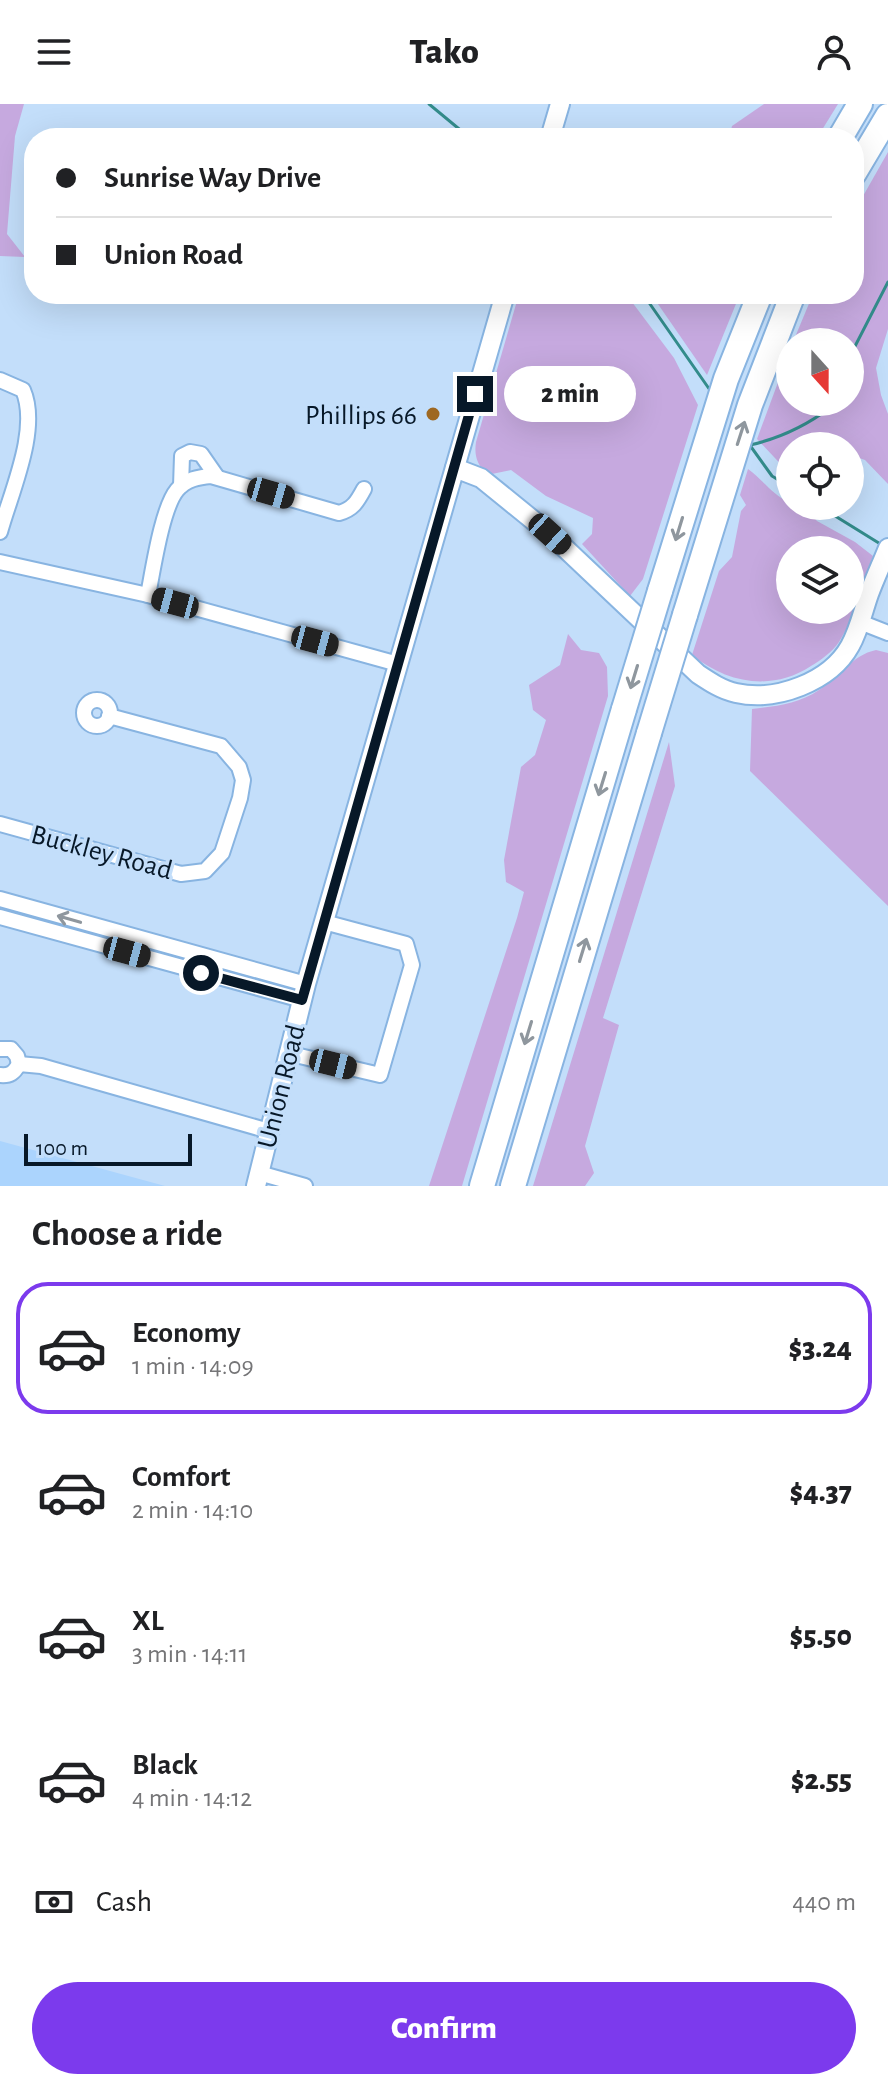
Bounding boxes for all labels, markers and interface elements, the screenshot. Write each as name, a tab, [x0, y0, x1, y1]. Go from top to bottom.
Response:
icon: menu	[32, 30, 76, 74]
icon: person	[812, 30, 856, 74]
text: Tako	[409, 34, 479, 70]
text: Sunrise Way Drive	[104, 163, 321, 193]
text: Union Road	[104, 240, 243, 270]
north arrow	[776, 328, 864, 416]
map controls	[776, 328, 864, 624]
callout: 2 min	[503, 366, 635, 422]
route end	[457, 376, 493, 412]
text: 2 min	[541, 381, 599, 407]
place label: Phillips 66	[305, 402, 417, 430]
marker: Phillips 66	[424, 405, 442, 423]
one-way arrow	[734, 420, 749, 446]
button: locate	[776, 432, 864, 520]
car	[245, 475, 297, 511]
car	[524, 509, 576, 559]
one-way arrow	[671, 515, 686, 541]
button: layers	[776, 536, 864, 624]
car	[149, 585, 201, 621]
car	[289, 623, 341, 659]
one-way arrow	[626, 663, 641, 689]
one-way arrow	[594, 770, 609, 796]
street label: Buckley Road	[28, 821, 175, 885]
one-way arrow	[56, 910, 82, 925]
car	[101, 934, 153, 970]
one-way arrow	[576, 938, 591, 964]
route start	[183, 955, 219, 991]
one-way arrow	[520, 1019, 535, 1045]
street label: Union Road	[253, 1022, 311, 1151]
car	[307, 1047, 359, 1081]
scale bar	[24, 1130, 192, 1166]
text: 100 m	[36, 1137, 88, 1159]
text: Choose a ride	[32, 1216, 222, 1252]
icon: car	[36, 1312, 108, 1384]
text: Economy	[132, 1318, 241, 1348]
text: $3.24	[788, 1333, 852, 1363]
text: 1 min · 14:09	[132, 1353, 254, 1379]
icon: car	[36, 1456, 108, 1528]
text: Comfort	[132, 1462, 231, 1492]
text: $4.37	[790, 1477, 852, 1507]
text: 2 min · 14:10	[132, 1497, 253, 1523]
icon: car	[36, 1600, 108, 1672]
text: XL	[132, 1606, 164, 1636]
text: $5.50	[790, 1621, 852, 1651]
text: 3 min · 14:11	[132, 1641, 247, 1667]
icon: car	[36, 1744, 108, 1816]
text: Black	[132, 1750, 198, 1780]
text: $2.55	[791, 1765, 852, 1795]
text: 4 min · 14:12	[132, 1785, 252, 1811]
icon: cash	[32, 1880, 76, 1924]
text: Cash	[96, 1887, 152, 1917]
text: 440 m	[792, 1889, 856, 1915]
button: Confirm	[32, 1982, 856, 2074]

